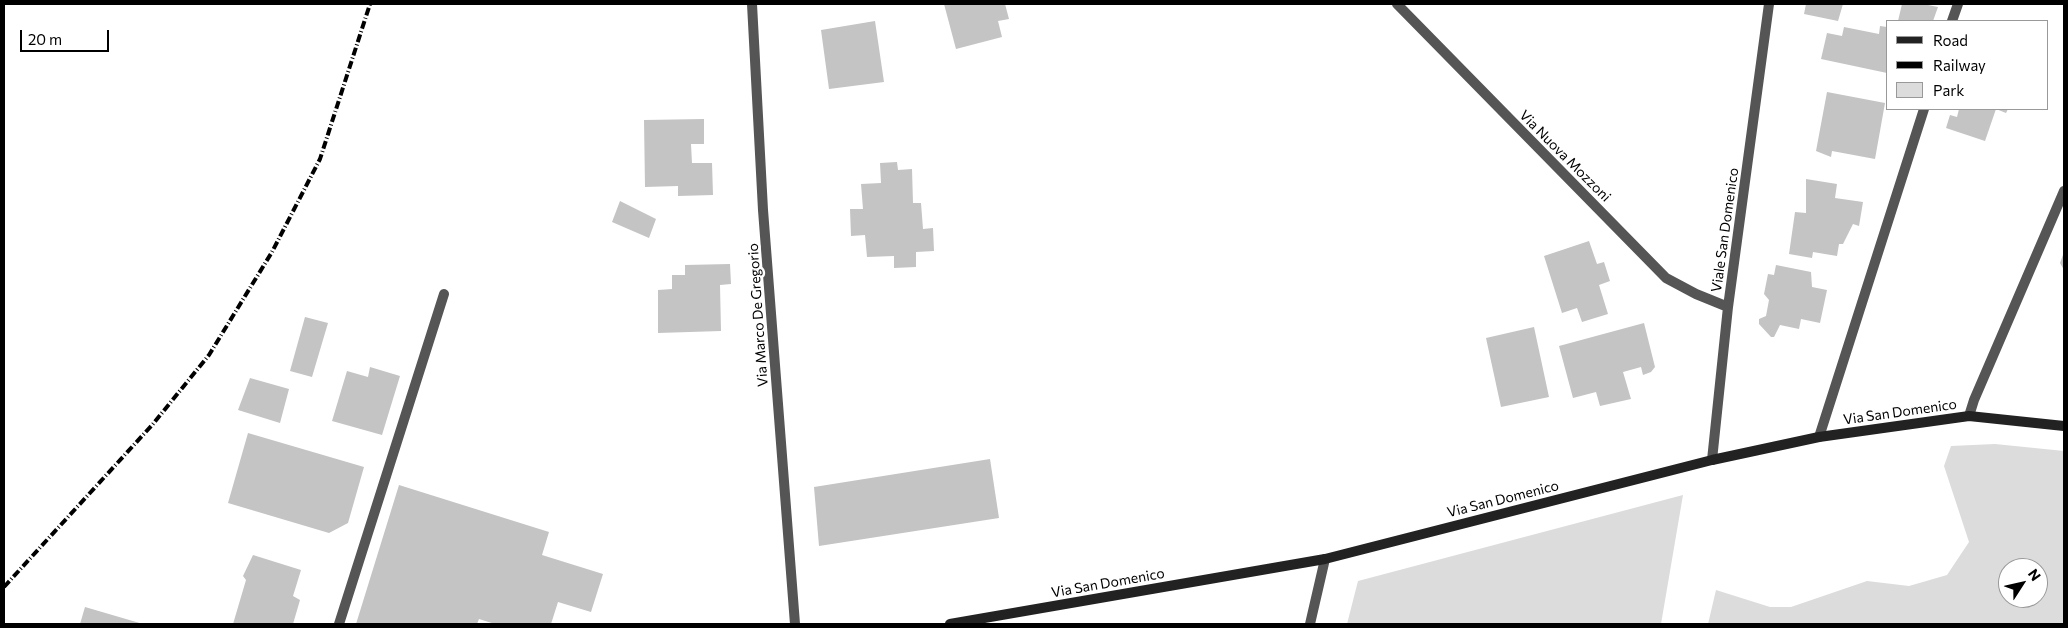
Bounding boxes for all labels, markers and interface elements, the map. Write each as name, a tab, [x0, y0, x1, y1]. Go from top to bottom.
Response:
scale bar	[22, 20, 111, 52]
legend	[1886, 20, 2048, 110]
text: 20 m	[28, 30, 62, 48]
text: Road	[1933, 31, 1968, 49]
text: Railway	[1933, 56, 1986, 74]
text: Park	[1933, 81, 1964, 99]
street label: Via Nuova Mozzoni	[1516, 107, 1614, 205]
street label: Viale San Domenico	[1708, 167, 1742, 293]
street label: Via Marco De Gregorio	[745, 243, 771, 387]
street label: Via San Domenico	[1842, 396, 1958, 428]
street label: Via San Domenico	[1445, 477, 1561, 521]
north arrow	[1998, 558, 2048, 608]
street label: Via San Domenico	[1050, 565, 1166, 601]
text: N	[2025, 566, 2045, 584]

